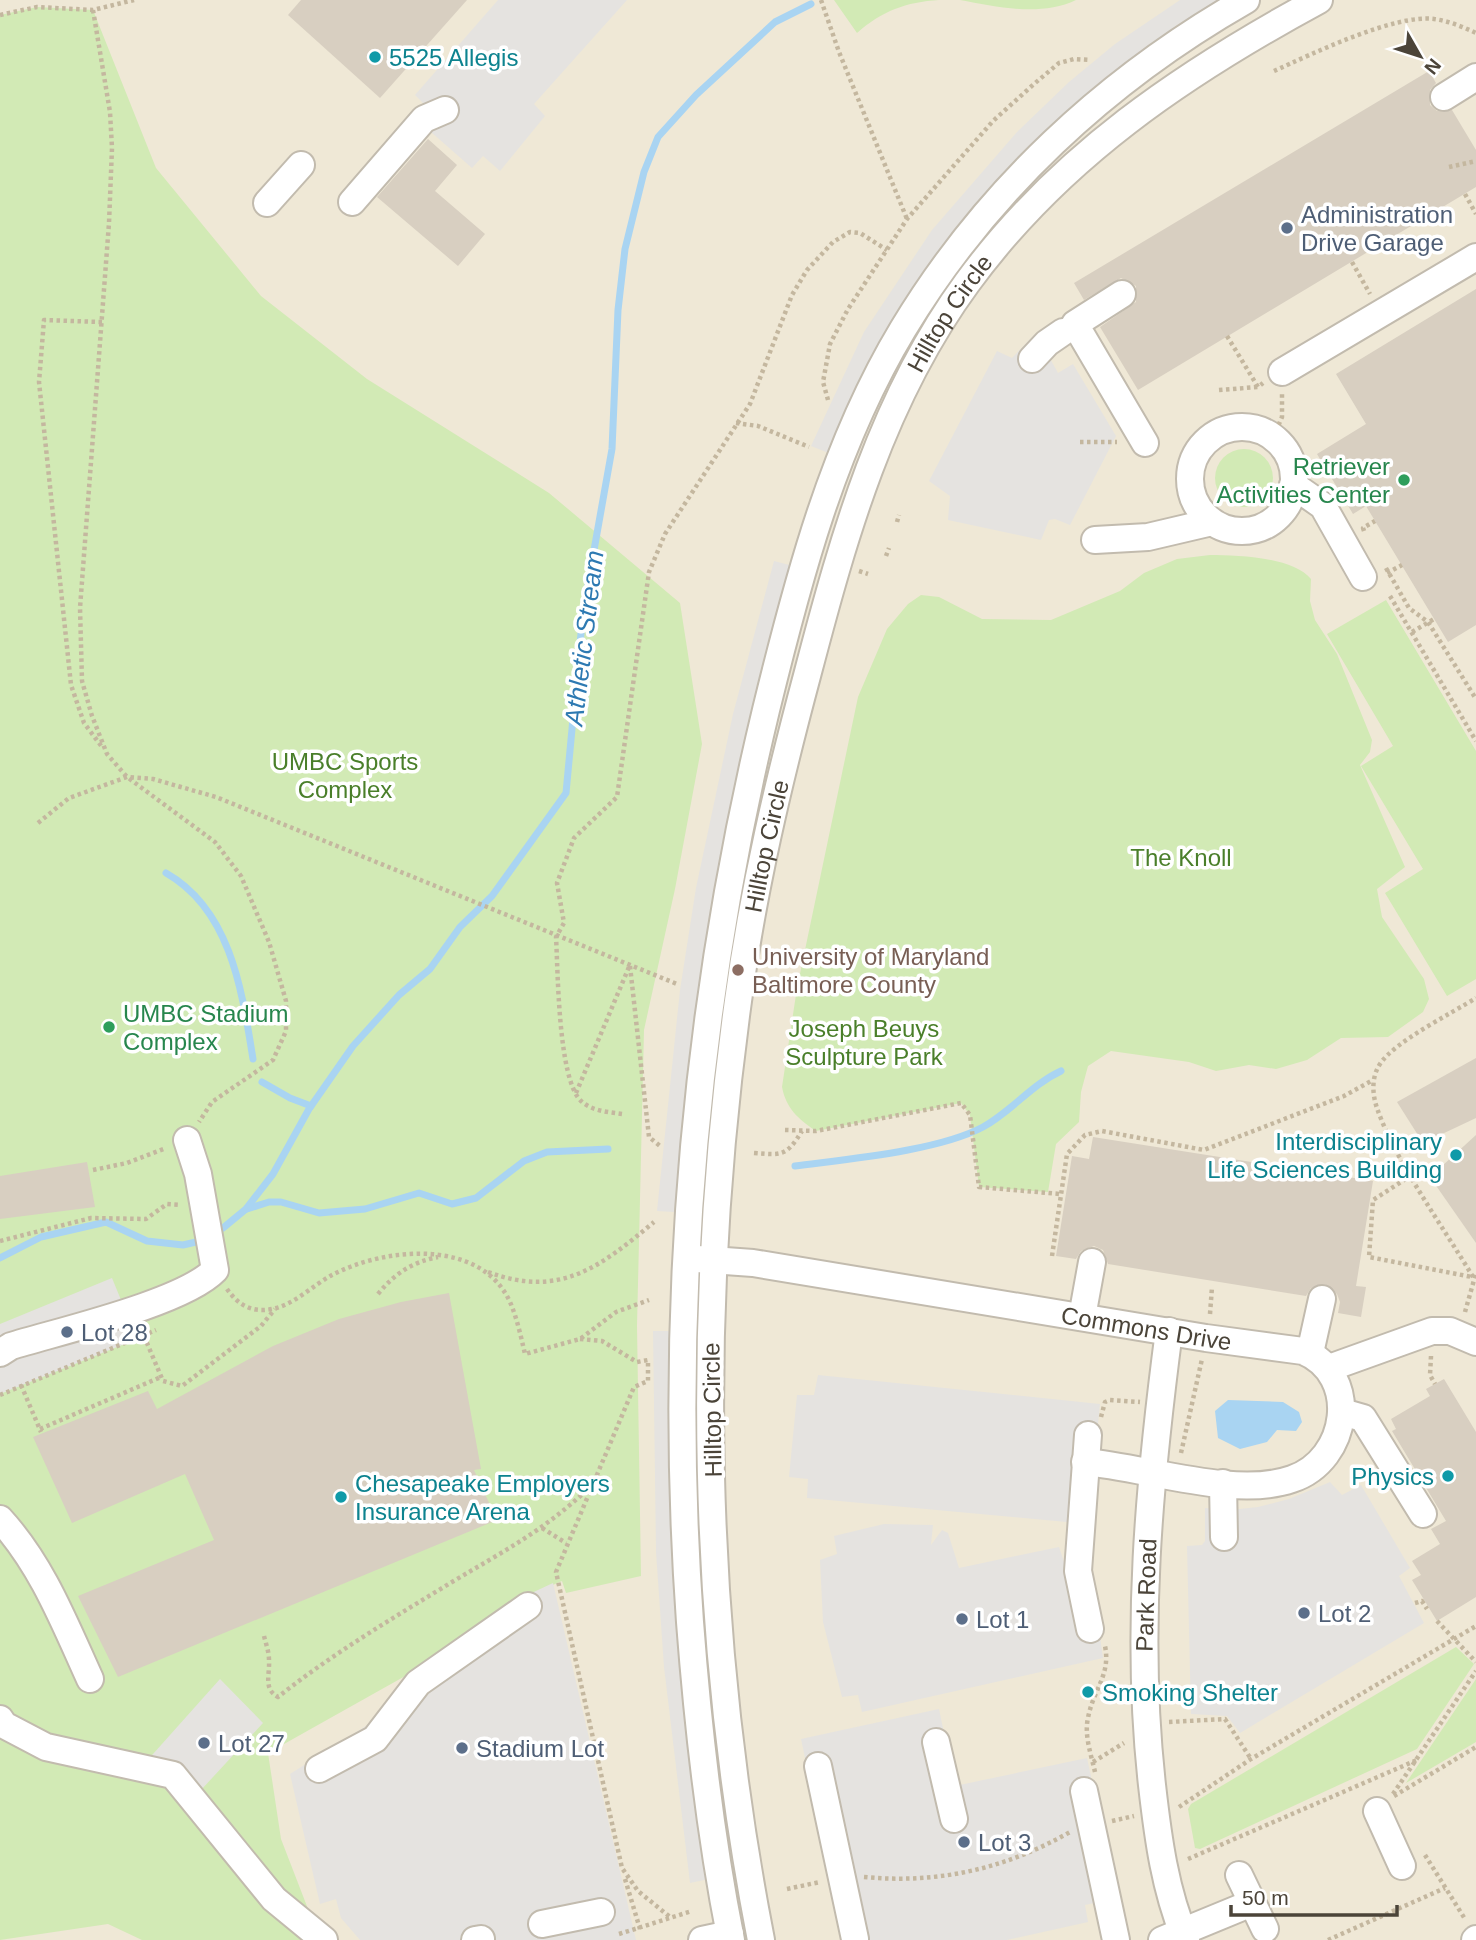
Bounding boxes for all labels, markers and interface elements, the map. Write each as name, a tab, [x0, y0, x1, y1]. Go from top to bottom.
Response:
north arrow	[1385, 21, 1455, 91]
place label: 5525 Allegis	[389, 44, 518, 71]
marker: 5525 Allegis	[367, 49, 383, 65]
text: N	[1420, 54, 1445, 78]
place label: Administration Drive Garage	[1301, 201, 1453, 256]
marker: Administration Drive Garage	[1279, 220, 1295, 236]
street label: Hilltop Circle	[901, 249, 997, 376]
place label: Retriever Activities Center	[1217, 453, 1390, 508]
marker: Retriever Activities Center	[1396, 472, 1412, 488]
water label: Athletic Stream	[558, 549, 610, 729]
park label: UMBC Sports Complex	[272, 748, 418, 803]
street label: Hilltop Circle	[739, 777, 793, 915]
park label: The Knoll	[1130, 844, 1232, 871]
place label: University of Maryland Baltimore County	[752, 943, 989, 998]
marker: University of Maryland Baltimore County	[730, 962, 746, 978]
place label: UMBC Stadium Complex	[123, 1000, 288, 1055]
park label: Joseph Beuys Sculpture Park	[785, 1015, 944, 1070]
marker: UMBC Stadium Complex	[101, 1019, 117, 1035]
place label: Interdisciplinary Life Sciences Building	[1207, 1128, 1442, 1183]
marker: Interdisciplinary Life Sciences Building	[1448, 1147, 1464, 1163]
street label: Commons Drive	[1059, 1301, 1233, 1355]
place label: Lot 28	[81, 1319, 148, 1346]
marker: Lot 28	[59, 1324, 75, 1340]
street label: Hilltop Circle	[697, 1342, 727, 1478]
place label: Physics	[1351, 1463, 1434, 1490]
marker: Physics	[1440, 1468, 1456, 1484]
place label: Chesapeake Employers Insurance Arena	[355, 1470, 610, 1525]
marker: Chesapeake Employers Insurance Arena	[333, 1489, 349, 1505]
street label: Park Road	[1131, 1538, 1161, 1652]
place label: Lot 2	[1318, 1600, 1371, 1627]
marker: Lot 2	[1296, 1605, 1312, 1621]
place label: Lot 1	[976, 1606, 1029, 1633]
marker: Lot 1	[954, 1611, 970, 1627]
place label: Smoking Shelter	[1102, 1679, 1278, 1706]
marker: Smoking Shelter	[1080, 1684, 1096, 1700]
place label: Lot 27	[218, 1730, 285, 1757]
marker: Lot 27	[196, 1735, 212, 1751]
place label: Stadium Lot	[476, 1735, 604, 1762]
marker: Stadium Lot	[454, 1740, 470, 1756]
place label: Lot 3	[978, 1829, 1031, 1856]
marker: Lot 3	[956, 1834, 972, 1850]
scale bar	[1231, 1874, 1397, 1918]
text: 50 m	[1242, 1886, 1289, 1909]

